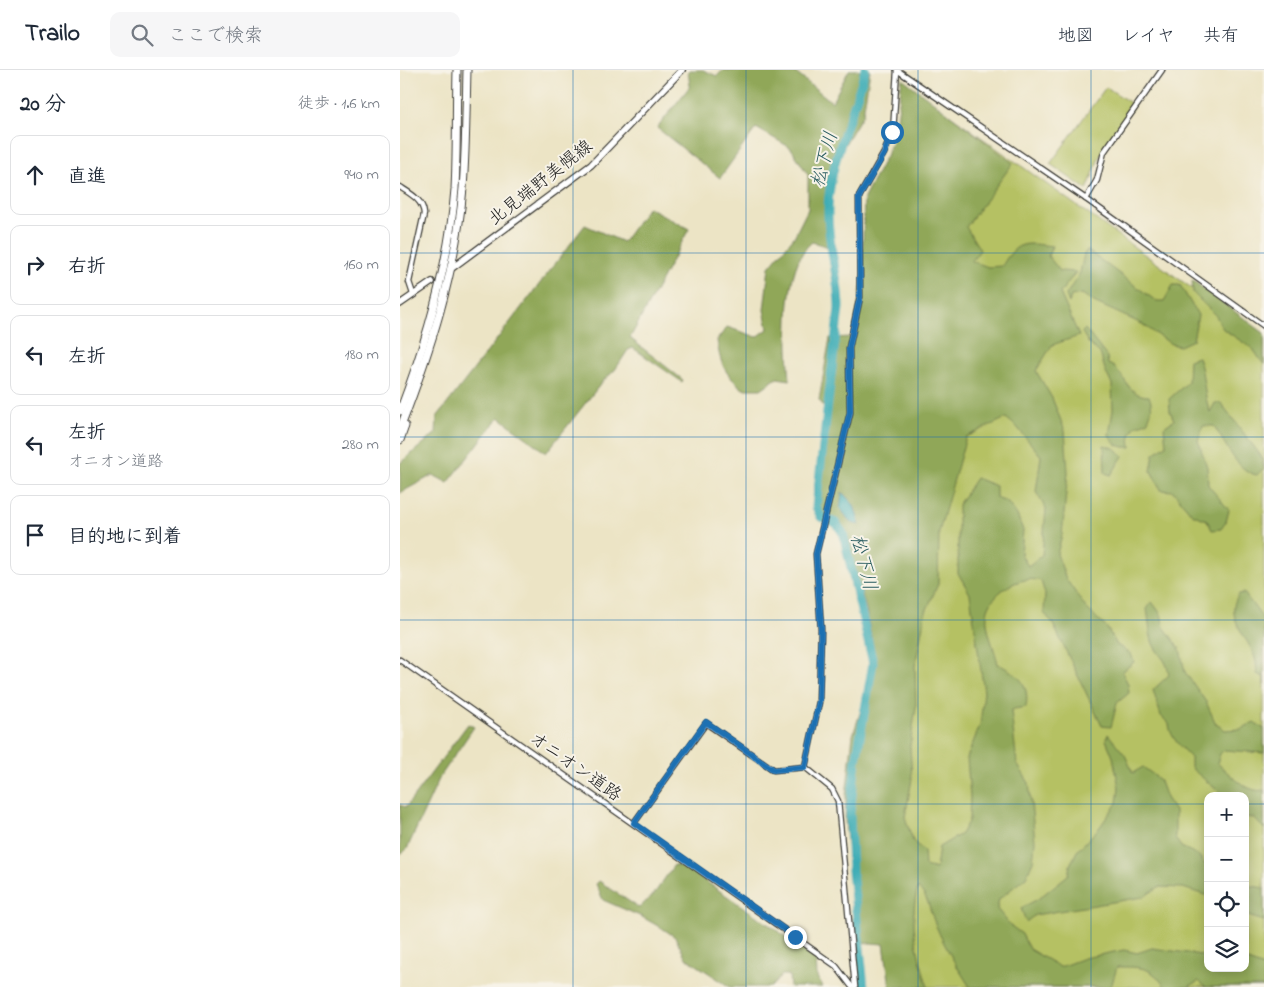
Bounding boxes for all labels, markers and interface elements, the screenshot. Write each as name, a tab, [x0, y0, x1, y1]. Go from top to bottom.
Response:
search box	[110, 12, 460, 57]
text: Trailo	[25, 17, 80, 52]
icon: search	[128, 21, 156, 49]
text: ここで検索	[168, 23, 263, 50]
text: 地図	[1058, 24, 1094, 50]
text: レイヤ	[1122, 24, 1175, 50]
text: 共有	[1203, 24, 1239, 50]
text: 20 分	[20, 90, 66, 120]
text: 徒歩 · 1.6 km	[298, 92, 380, 116]
route start	[881, 121, 904, 144]
water label: 松下川	[805, 129, 846, 191]
street label: 北見端野美幌線	[484, 135, 599, 233]
icon: ahead	[21, 161, 49, 189]
text: 940 m	[344, 163, 379, 187]
text: 直進	[68, 164, 106, 191]
icon: right	[21, 251, 49, 279]
text: 160 m	[344, 253, 379, 277]
text: 右折	[68, 254, 106, 281]
icon: left	[21, 341, 49, 369]
text: 180 m	[345, 343, 379, 367]
text: 左折	[68, 344, 106, 371]
text: 左折	[68, 420, 106, 447]
icon: left	[21, 431, 49, 459]
text: 280 m	[342, 433, 379, 457]
text: オニオン道路	[68, 450, 163, 474]
icon: arrive	[21, 521, 49, 549]
text: 目的地に到着	[68, 524, 182, 551]
water label: 松下川	[843, 532, 883, 594]
street label: オニオン道路	[523, 726, 626, 809]
map controls	[1204, 792, 1249, 972]
button: +	[1204, 792, 1249, 837]
button: −	[1204, 837, 1249, 882]
button: locate	[1204, 882, 1249, 927]
route end	[784, 926, 807, 949]
button: layers	[1204, 927, 1249, 972]

